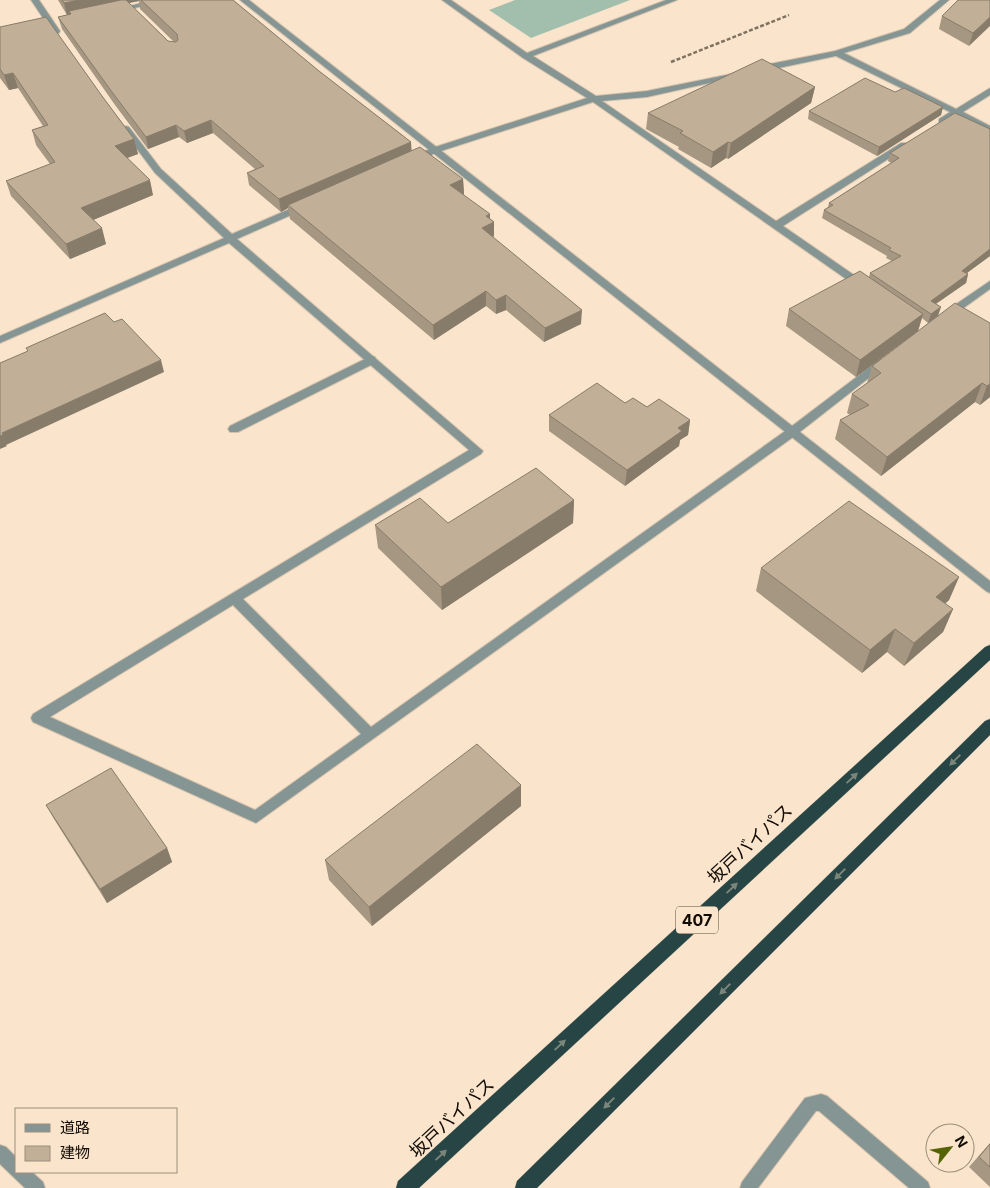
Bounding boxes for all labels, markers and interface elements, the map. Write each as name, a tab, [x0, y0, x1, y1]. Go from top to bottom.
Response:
one-way arrow	[950, 753, 962, 765]
one-way arrow	[845, 772, 857, 784]
street label: 坂戸バイパス	[703, 799, 796, 888]
one-way arrow	[834, 868, 846, 880]
one-way arrow	[725, 882, 737, 894]
road number: 407	[676, 906, 718, 934]
one-way arrow	[719, 982, 731, 994]
one-way arrow	[554, 1039, 566, 1051]
street label: 坂戸バイパス	[405, 1073, 498, 1162]
one-way arrow	[604, 1097, 616, 1109]
legend	[15, 1108, 178, 1173]
text: 道路	[60, 1118, 90, 1137]
north arrow	[925, 1123, 975, 1173]
text: N	[952, 1132, 972, 1150]
text: 建物	[60, 1143, 90, 1162]
one-way arrow	[434, 1149, 446, 1161]

